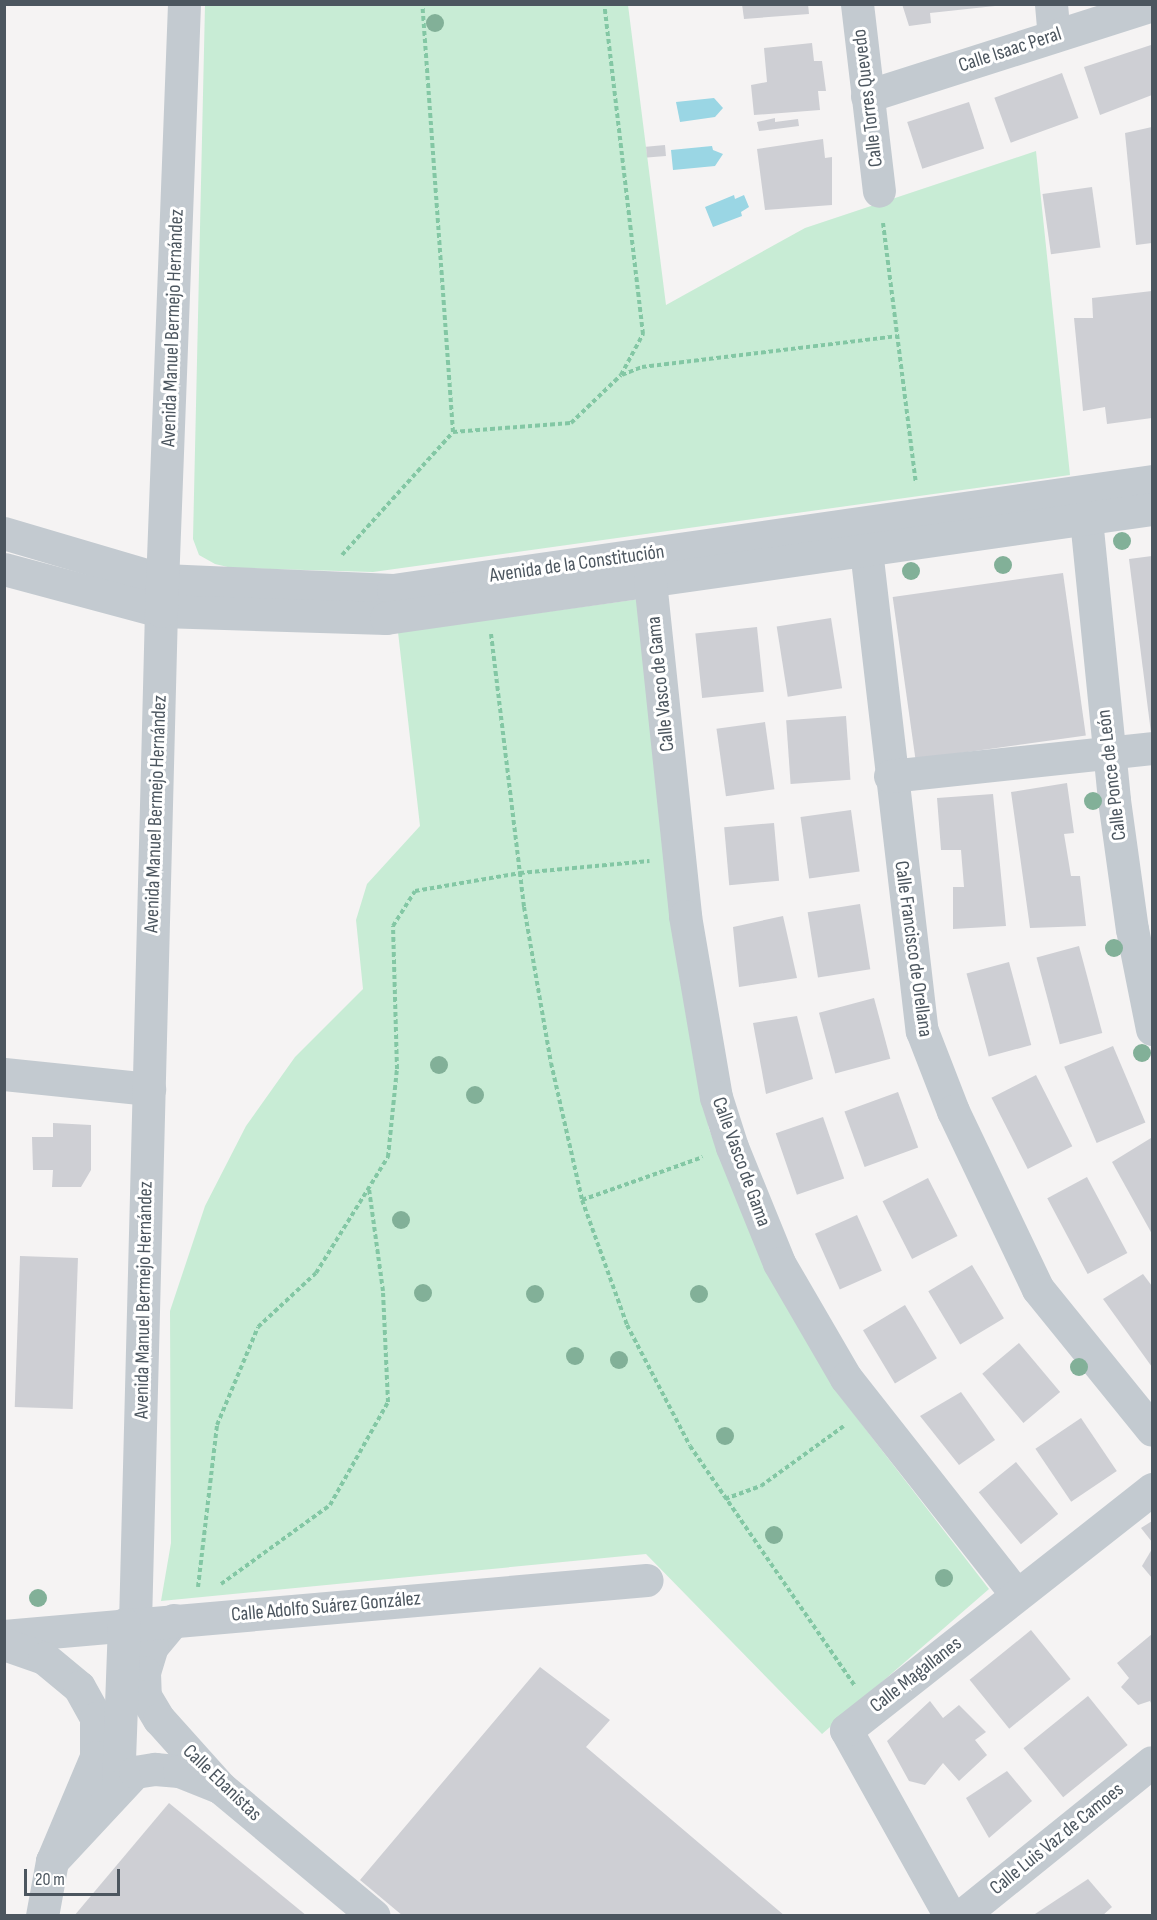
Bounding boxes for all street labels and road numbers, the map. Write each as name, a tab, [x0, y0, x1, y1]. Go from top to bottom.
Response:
street label: Calle Isaac Peral	[956, 22, 1064, 78]
street label: Calle Torres Quevedo	[848, 28, 888, 168]
street label: Avenida Manuel Bermejo Hernández	[157, 209, 189, 447]
street label: Avenida de la Constitución	[488, 540, 666, 588]
street label: Calle Vasco de Gama	[642, 615, 680, 753]
street label: Avenida Manuel Bermejo Hernández	[140, 695, 172, 933]
street label: Calle Ponce de León	[1092, 708, 1132, 842]
street label: Calle Francisco de Orellana	[889, 859, 937, 1039]
street label: Calle Vasco de Gama	[706, 1094, 776, 1230]
street label: Avenida Manuel Bermejo Hernández	[130, 1181, 158, 1419]
street label: Calle Adolfo Suárez González	[230, 1587, 422, 1627]
street label: Calle Magallanes	[865, 1632, 967, 1718]
street label: Calle Ebanistas	[178, 1740, 266, 1826]
street label: Calle Luis Vaz de Camoes	[985, 1778, 1129, 1900]

